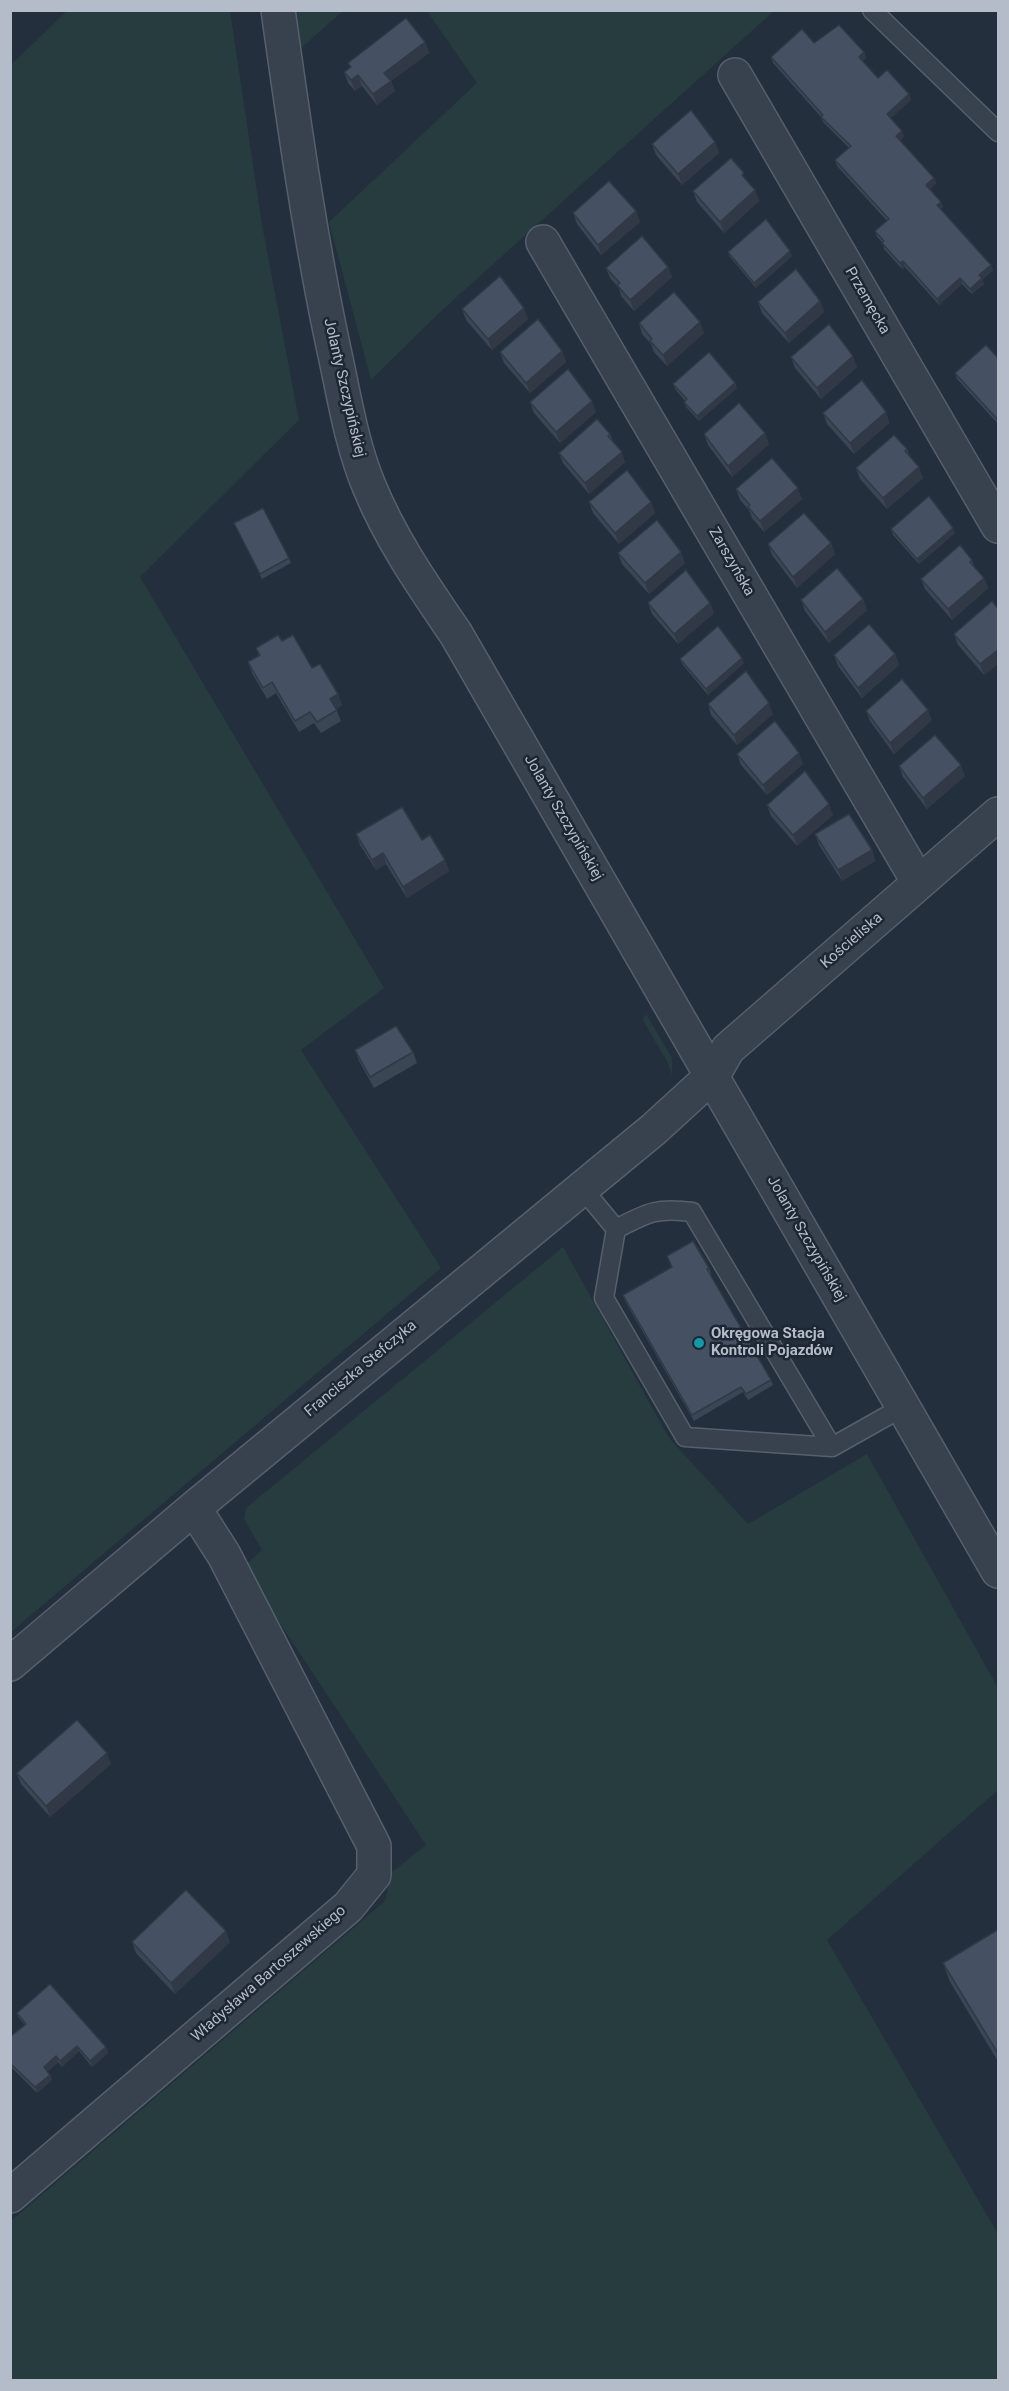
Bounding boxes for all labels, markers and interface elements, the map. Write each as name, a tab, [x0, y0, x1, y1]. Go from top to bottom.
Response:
street label: Przemęcka	[841, 264, 893, 338]
street label: Jolanty Szczypińskiej	[319, 317, 369, 459]
street label: Zarszyńska	[704, 524, 758, 600]
street label: Jolanty Szczypińskiej	[520, 752, 606, 884]
street label: Kościeliska	[818, 909, 886, 973]
street label: Jolanty Szczypińskiej	[763, 1173, 849, 1305]
street label: Franciszka Stefczyka	[301, 1317, 421, 1421]
place label: Okręgowa Stacja Kontroli Pojazdów	[711, 1325, 833, 1360]
marker: Okręgowa Stacja Kontroli Pojazdów	[692, 1336, 706, 1350]
street label: Władysława Bartoszewskiego	[188, 1902, 350, 2046]

